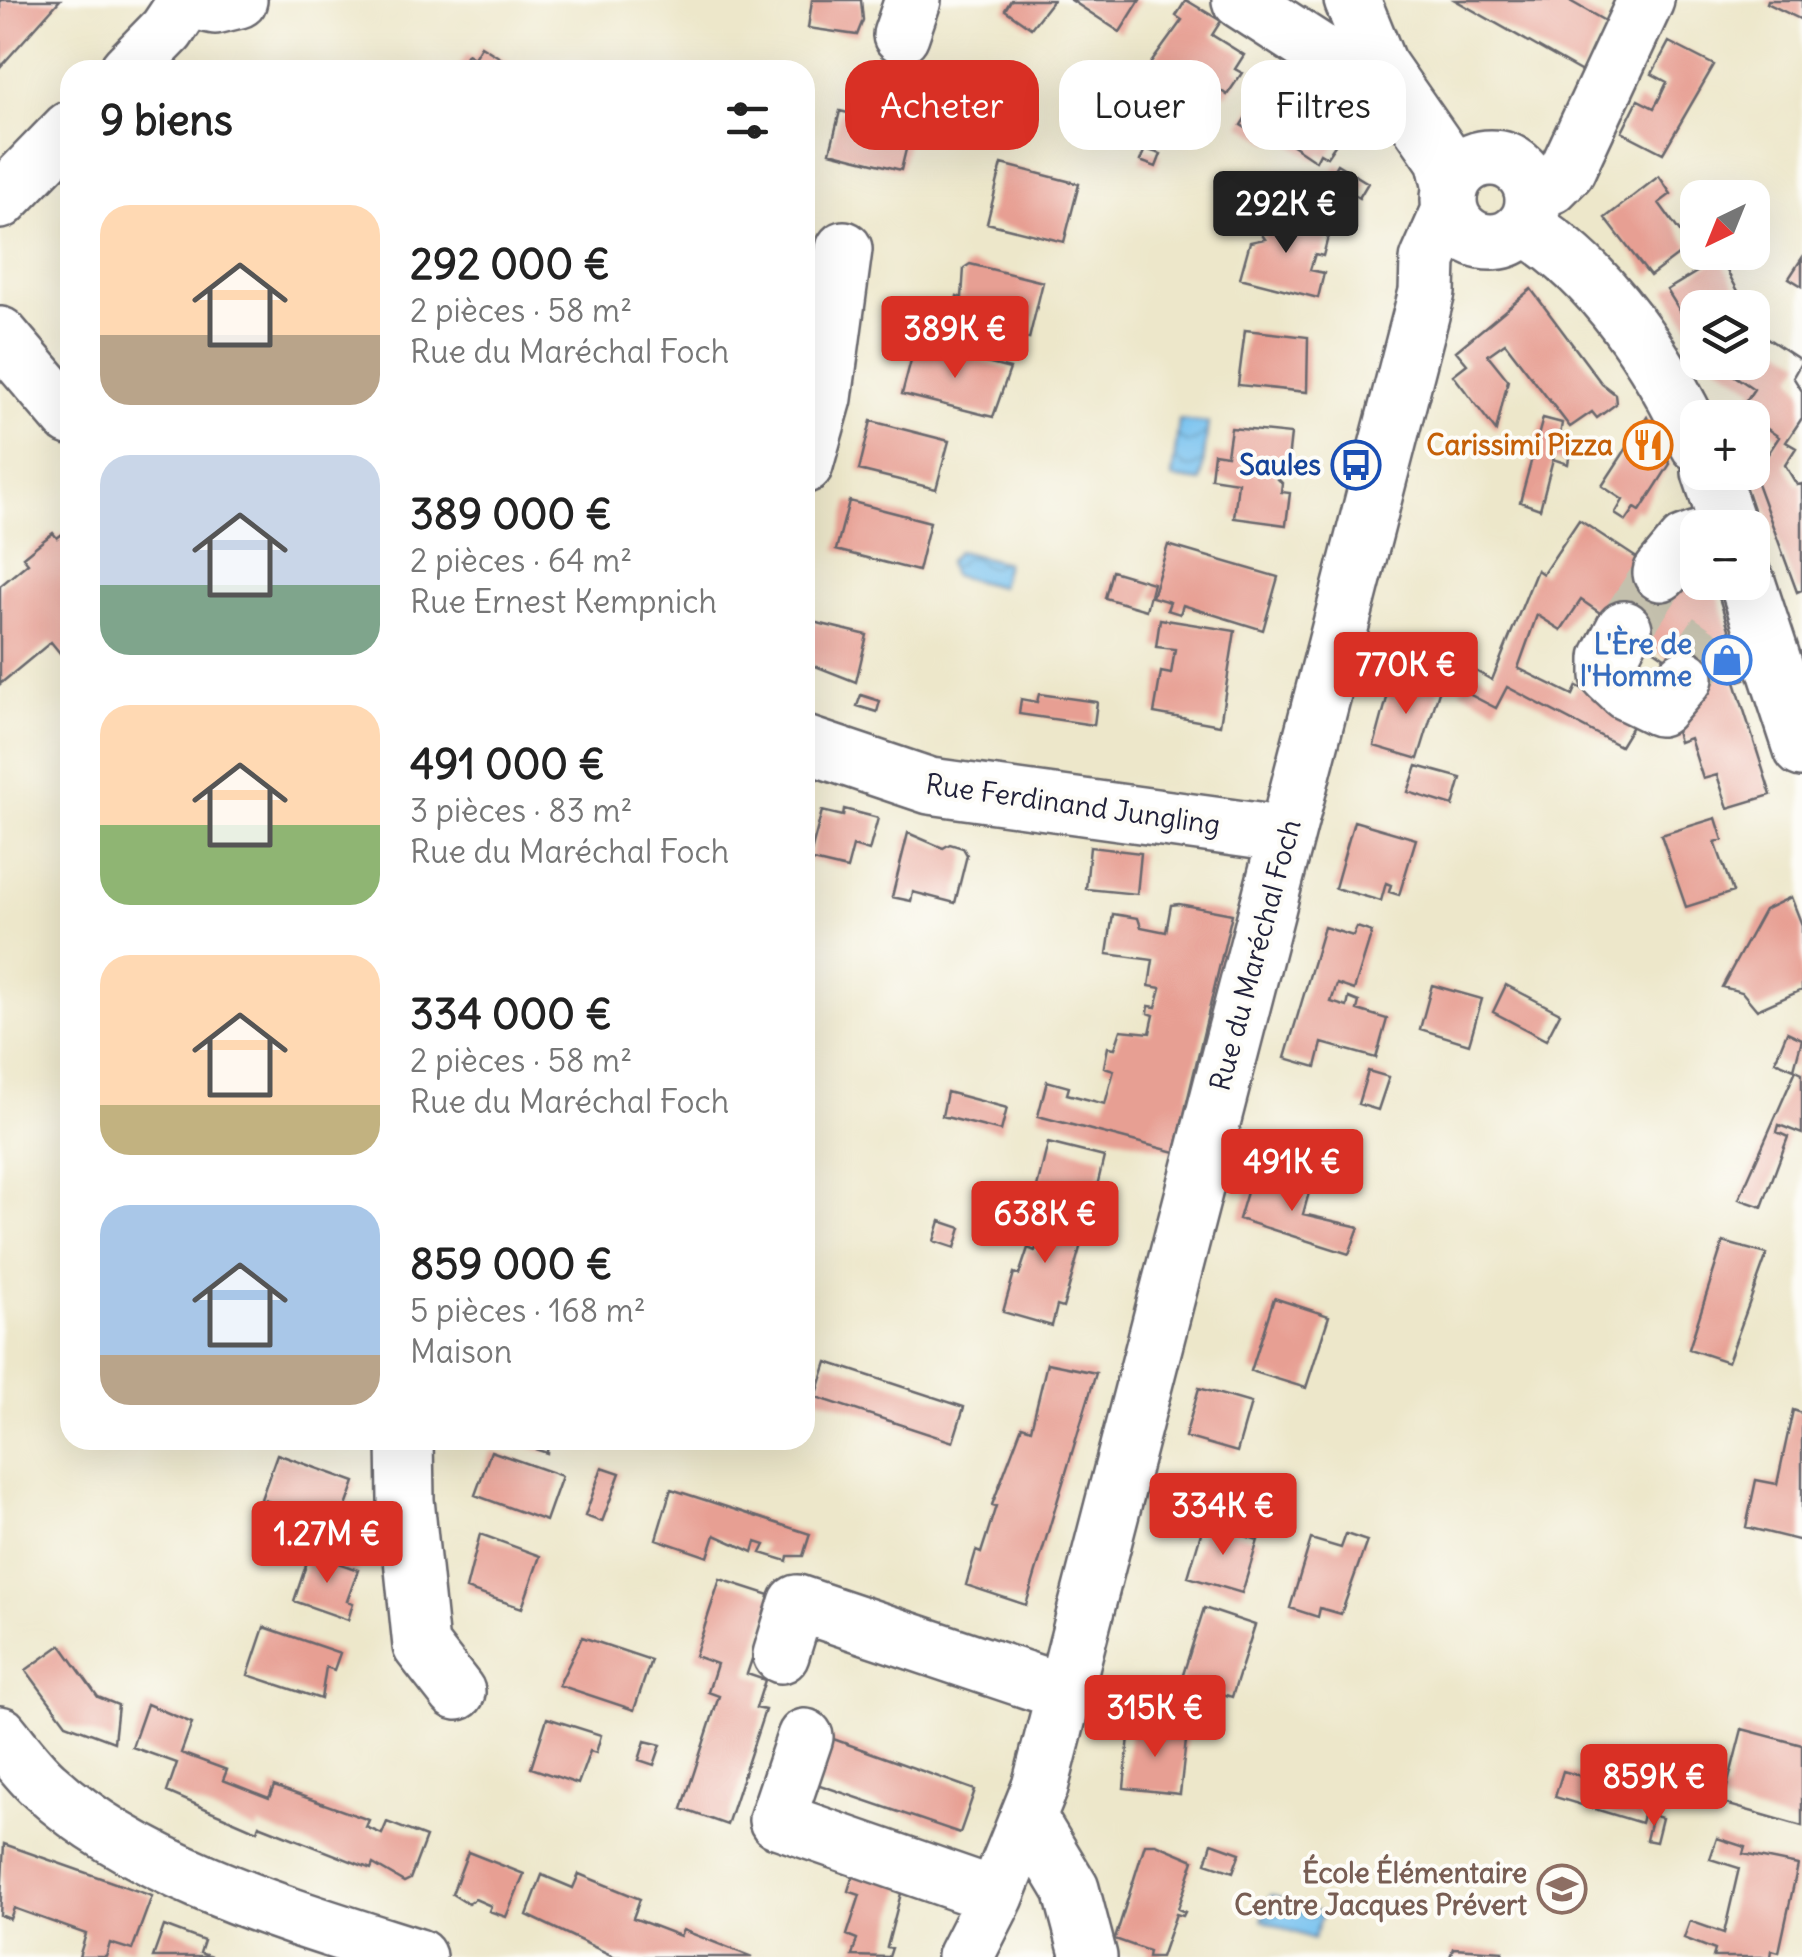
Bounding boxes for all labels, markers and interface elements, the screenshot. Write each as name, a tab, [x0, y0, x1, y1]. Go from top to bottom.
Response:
chip: Acheter	[845, 60, 1039, 150]
chip: Louer	[1059, 60, 1221, 150]
chip: Filtres	[1241, 60, 1406, 150]
icon: filters	[720, 93, 775, 148]
text: 9 biens	[100, 94, 233, 146]
pin: 292K €	[1205, 171, 1367, 256]
north arrow	[1680, 180, 1770, 270]
map controls	[1680, 180, 1770, 600]
text: 292K €	[1235, 183, 1337, 224]
text: 292 000 €	[410, 238, 610, 290]
icon: home	[180, 245, 300, 365]
text: 2 pièces · 58 m²	[410, 290, 632, 331]
button: layers	[1680, 290, 1770, 380]
pin: 389K €	[874, 296, 1036, 381]
text: 389K €	[904, 308, 1006, 349]
text: Rue du Maréchal Foch	[410, 331, 729, 372]
button: +	[1680, 400, 1770, 490]
restaurant icon: Carissimi Pizza	[1622, 419, 1674, 471]
place label: Carissimi Pizza	[1426, 427, 1613, 463]
bus stop icon: Saules	[1330, 439, 1382, 491]
place label: Saules	[1239, 447, 1321, 483]
text: 389 000 €	[410, 488, 612, 540]
icon: home	[180, 495, 300, 615]
button: −	[1680, 510, 1770, 600]
text: 2 pièces · 64 m²	[410, 540, 632, 581]
text: Rue Ernest Kempnich	[410, 581, 717, 622]
place label: L'Ère de l'Homme	[1580, 625, 1692, 694]
pin: 770K €	[1325, 632, 1487, 717]
shop icon: L'Ère de l'Homme	[1701, 634, 1753, 686]
text: 770K €	[1356, 644, 1456, 685]
text: 491 000 €	[410, 738, 605, 790]
icon: home	[180, 745, 300, 865]
street label: Rue Ferdinand Jungling	[923, 765, 1223, 843]
text: 3 pièces · 83 m²	[410, 790, 633, 831]
street label: Rue du Maréchal Foch	[1201, 815, 1309, 1095]
text: Rue du Maréchal Foch	[410, 831, 729, 872]
text: 334 000 €	[410, 988, 612, 1040]
icon: home	[180, 995, 300, 1115]
text: 2 pièces · 58 m²	[410, 1040, 632, 1081]
text: Rue du Maréchal Foch	[410, 1081, 729, 1122]
pin: 491K €	[1211, 1129, 1373, 1214]
text: 491K €	[1243, 1141, 1341, 1182]
pin: 638K €	[964, 1181, 1126, 1266]
text: 638K €	[993, 1193, 1097, 1234]
text: 859 000 €	[410, 1238, 612, 1290]
icon: home	[180, 1245, 300, 1365]
text: 5 pièces · 168 m²	[410, 1290, 646, 1331]
text: Maison	[410, 1331, 512, 1372]
pin: 334K €	[1142, 1473, 1304, 1558]
text: 334K €	[1172, 1485, 1274, 1526]
pin: 1.27M €	[235, 1501, 419, 1586]
text: 1.27M €	[274, 1513, 380, 1554]
pin: 315K €	[1074, 1675, 1236, 1760]
text: 315K €	[1107, 1687, 1203, 1728]
pin: 859K €	[1573, 1744, 1735, 1829]
text: 859K €	[1602, 1756, 1706, 1797]
place label: École Élémentaire Centre Jacques Prévert	[1234, 1854, 1528, 1923]
school or university icon: École Élémentaire Centre Jacques Prévert	[1536, 1863, 1588, 1915]

